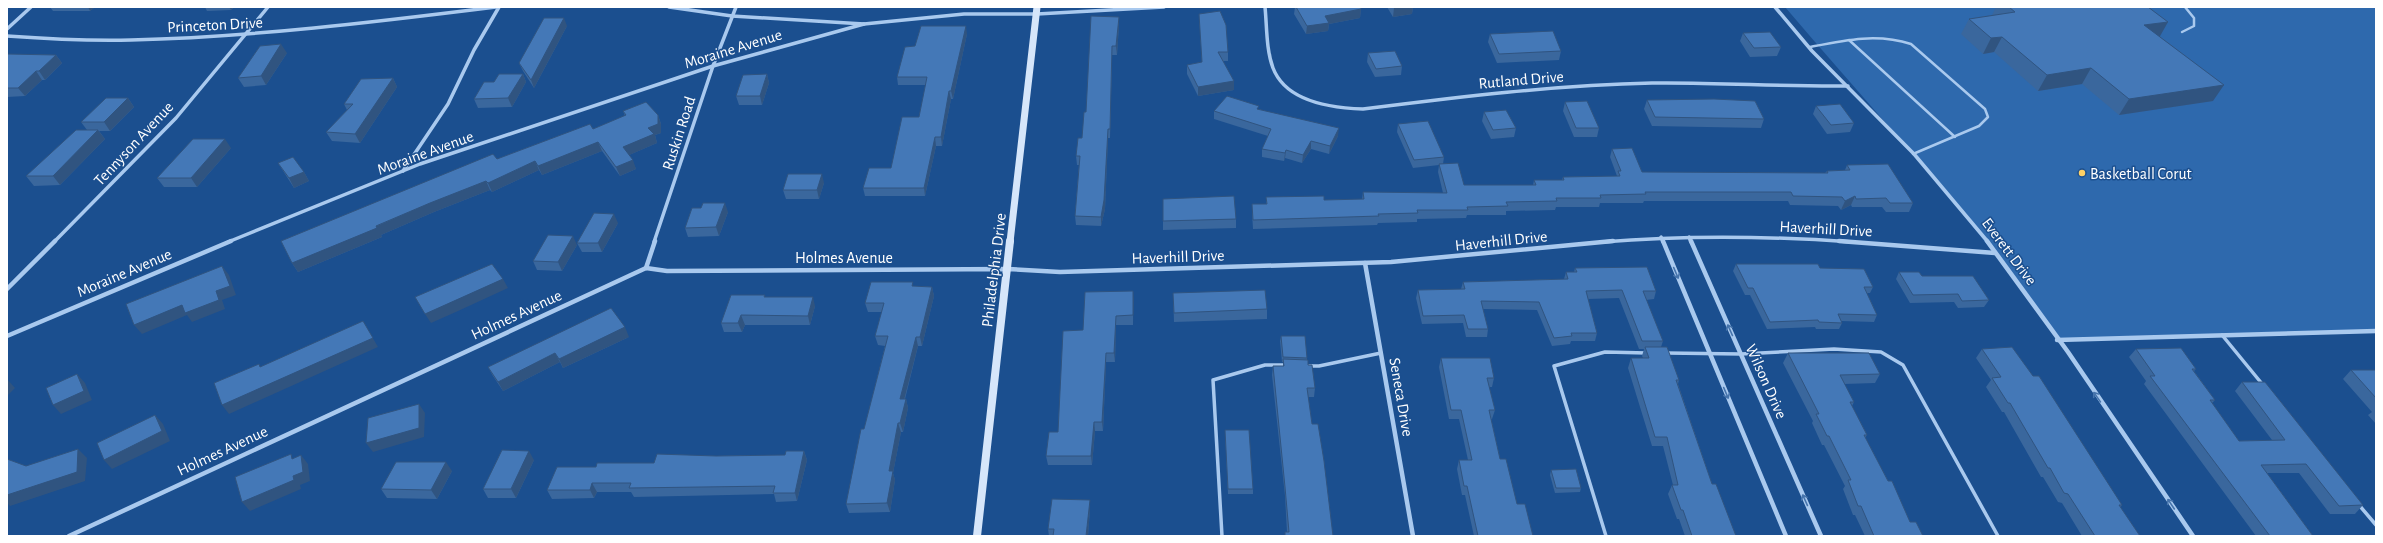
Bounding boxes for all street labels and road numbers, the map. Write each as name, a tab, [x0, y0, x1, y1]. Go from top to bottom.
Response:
street label: Princeton Drive	[167, 15, 263, 35]
street label: Moraine Avenue	[683, 27, 784, 71]
street label: Rutland Drive	[1478, 68, 1564, 92]
street label: Ruskin Road	[660, 94, 698, 172]
street label: Tennyson Avenue	[91, 99, 177, 189]
street label: Moraine Avenue	[375, 128, 476, 178]
street label: Philadelphia Drive	[979, 212, 1009, 328]
street label: Everett Drive	[1979, 215, 2040, 288]
street label: Haverhill Drive	[1779, 219, 1873, 239]
street label: Haverhill Drive	[1454, 228, 1548, 254]
street label: Moraine Avenue	[75, 246, 174, 300]
street label: Haverhill Drive	[1131, 247, 1225, 267]
street label: Holmes Avenue	[795, 250, 893, 266]
street label: Holmes Avenue	[469, 287, 564, 343]
street label: Wilson Drive	[1743, 342, 1790, 421]
street label: Seneca Drive	[1386, 357, 1416, 438]
street label: Holmes Avenue	[175, 423, 270, 479]

